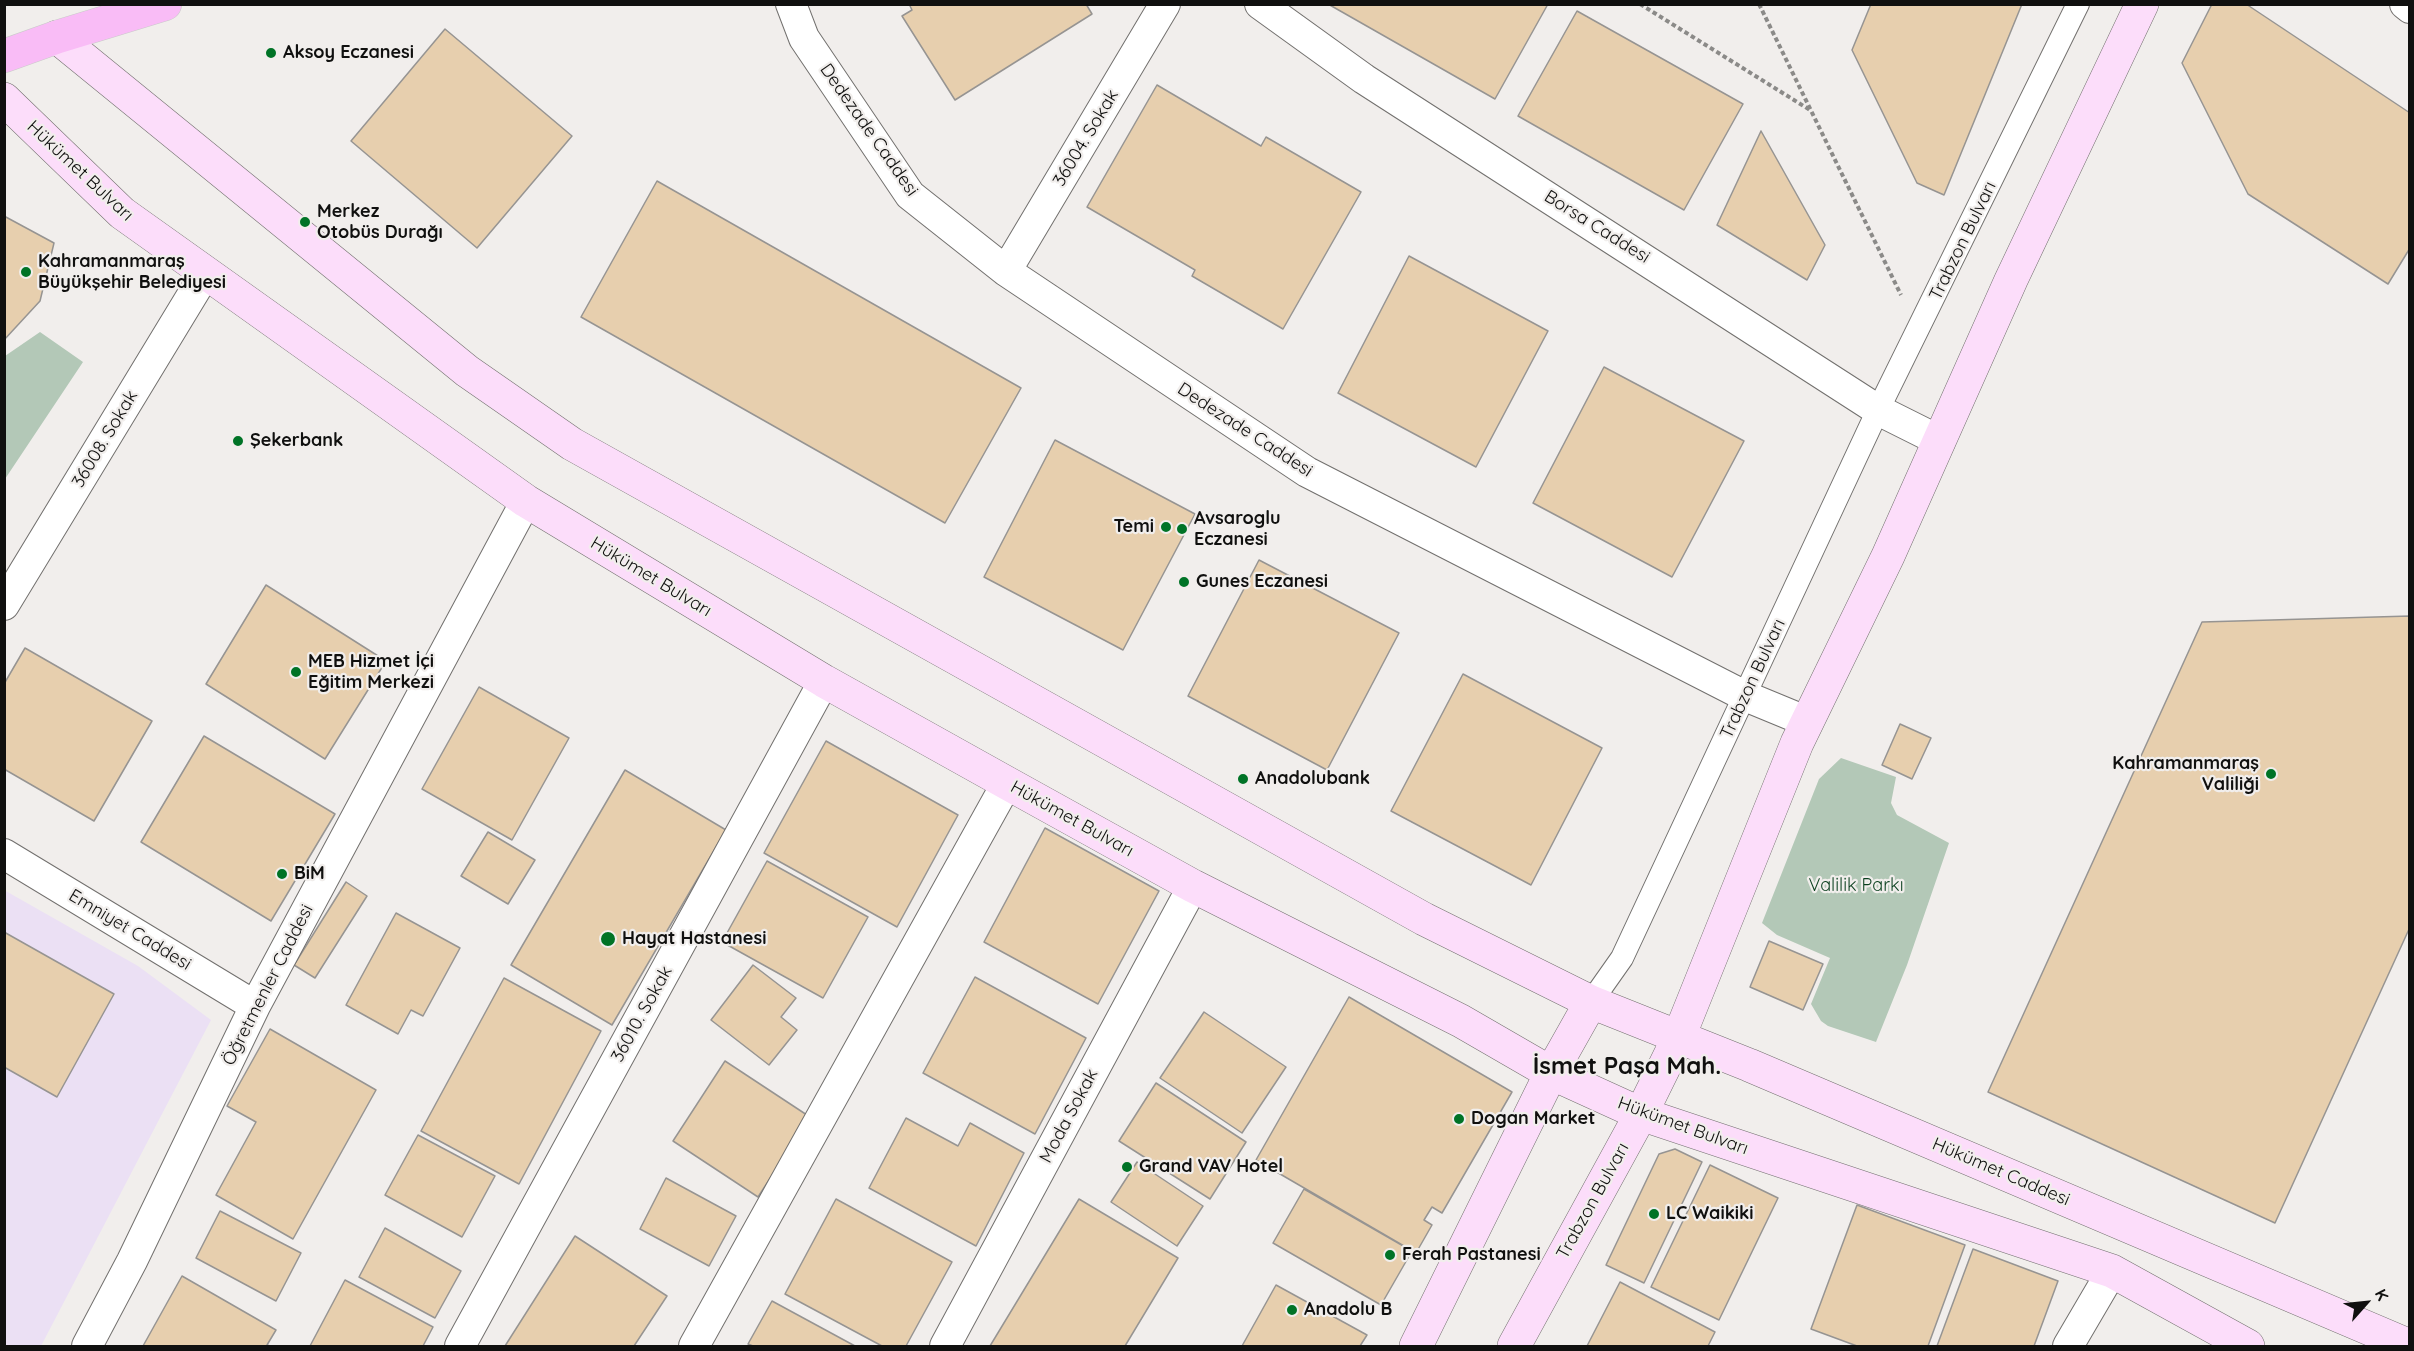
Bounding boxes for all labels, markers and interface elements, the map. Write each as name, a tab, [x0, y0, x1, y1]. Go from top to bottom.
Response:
place label: Aksoy Eczanesi	[283, 42, 414, 64]
marker: Aksoy Eczanesi	[264, 46, 278, 60]
street label: Dedezade Caddesi	[815, 60, 923, 200]
street label: 36004. Sokak	[1049, 86, 1123, 190]
street label: Hükümet Bulvarı	[22, 116, 138, 226]
street label: Trabzon Bulvarı	[1925, 178, 2001, 304]
street label: Borsa Caddesi	[1540, 186, 1654, 268]
place label: Merkez Otobüs Durağı	[317, 201, 443, 244]
marker: Merkez Otobüs Durağı	[298, 215, 312, 229]
place label: Kahramanmaraş Büyükşehir Belediyesi	[38, 251, 226, 294]
marker: Kahramanmaraş Büyükşehir Belediyesi	[19, 265, 33, 279]
street label: Dedezade Caddesi	[1173, 378, 1317, 482]
street label: 36008. Sokak	[68, 387, 142, 491]
place label: Şekerbank	[250, 430, 343, 452]
marker: Şekerbank	[231, 434, 245, 448]
place label: Avsaroglu Eczanesi	[1194, 508, 1281, 550]
place label: Temi	[1113, 516, 1154, 538]
marker: Temi	[1159, 520, 1173, 534]
marker: Avsaroglu Eczanesi	[1175, 522, 1189, 536]
street label: Hükümet Bulvarı	[587, 532, 715, 622]
place label: Gunes Eczanesi	[1196, 571, 1328, 593]
marker: Gunes Eczanesi	[1177, 575, 1191, 589]
street label: Trabzon Bulvarı	[1716, 616, 1790, 742]
place label: MEB Hizmet İçi Eğitim Merkezi	[308, 651, 434, 694]
marker: MEB Hizmet İçi Eğitim Merkezi	[289, 665, 303, 679]
place label: Kahramanmaraş Valiliği	[2112, 753, 2259, 795]
marker: Kahramanmaraş Valiliği	[2264, 767, 2278, 781]
place label: Anadolubank	[1255, 768, 1370, 790]
marker: Anadolubank	[1236, 772, 1250, 786]
street label: Hükümet Bulvarı	[1007, 776, 1137, 862]
place label: BiM	[294, 863, 325, 885]
marker: BiM	[275, 867, 289, 881]
park label: Valilik Parkı	[1808, 875, 1904, 897]
street label: Emniyet Caddesi	[65, 885, 195, 975]
street label: Öğretmenler Caddesi	[218, 901, 318, 1069]
place label: Hayat Hastanesi	[622, 928, 766, 950]
marker: Hayat Hastanesi	[599, 930, 617, 948]
street label: 36010. Sokak	[607, 962, 677, 1066]
district label: İsmet Paşa Mah.	[1533, 1053, 1721, 1081]
street label: Moda Sokak	[1035, 1065, 1103, 1167]
street label: Hükümet Bulvarı	[1615, 1092, 1751, 1160]
place label: Dogan Market	[1471, 1108, 1595, 1130]
marker: Dogan Market	[1452, 1112, 1466, 1126]
street label: Hükümet Caddesi	[1929, 1133, 2073, 1211]
street label: Trabzon Bulvarı	[1552, 1139, 1634, 1263]
place label: Grand VAV Hotel	[1139, 1156, 1283, 1178]
marker: Grand VAV Hotel	[1120, 1160, 1134, 1174]
place label: LC Waikiki	[1666, 1203, 1754, 1225]
marker: LC Waikiki	[1647, 1207, 1661, 1221]
place label: Ferah Pastanesi	[1402, 1244, 1541, 1266]
marker: Ferah Pastanesi	[1383, 1248, 1397, 1262]
north arrow	[2336, 1273, 2396, 1333]
text: K	[2371, 1286, 2393, 1304]
place label: Anadolu B	[1304, 1299, 1392, 1321]
marker: Anadolu B	[1285, 1303, 1299, 1317]

